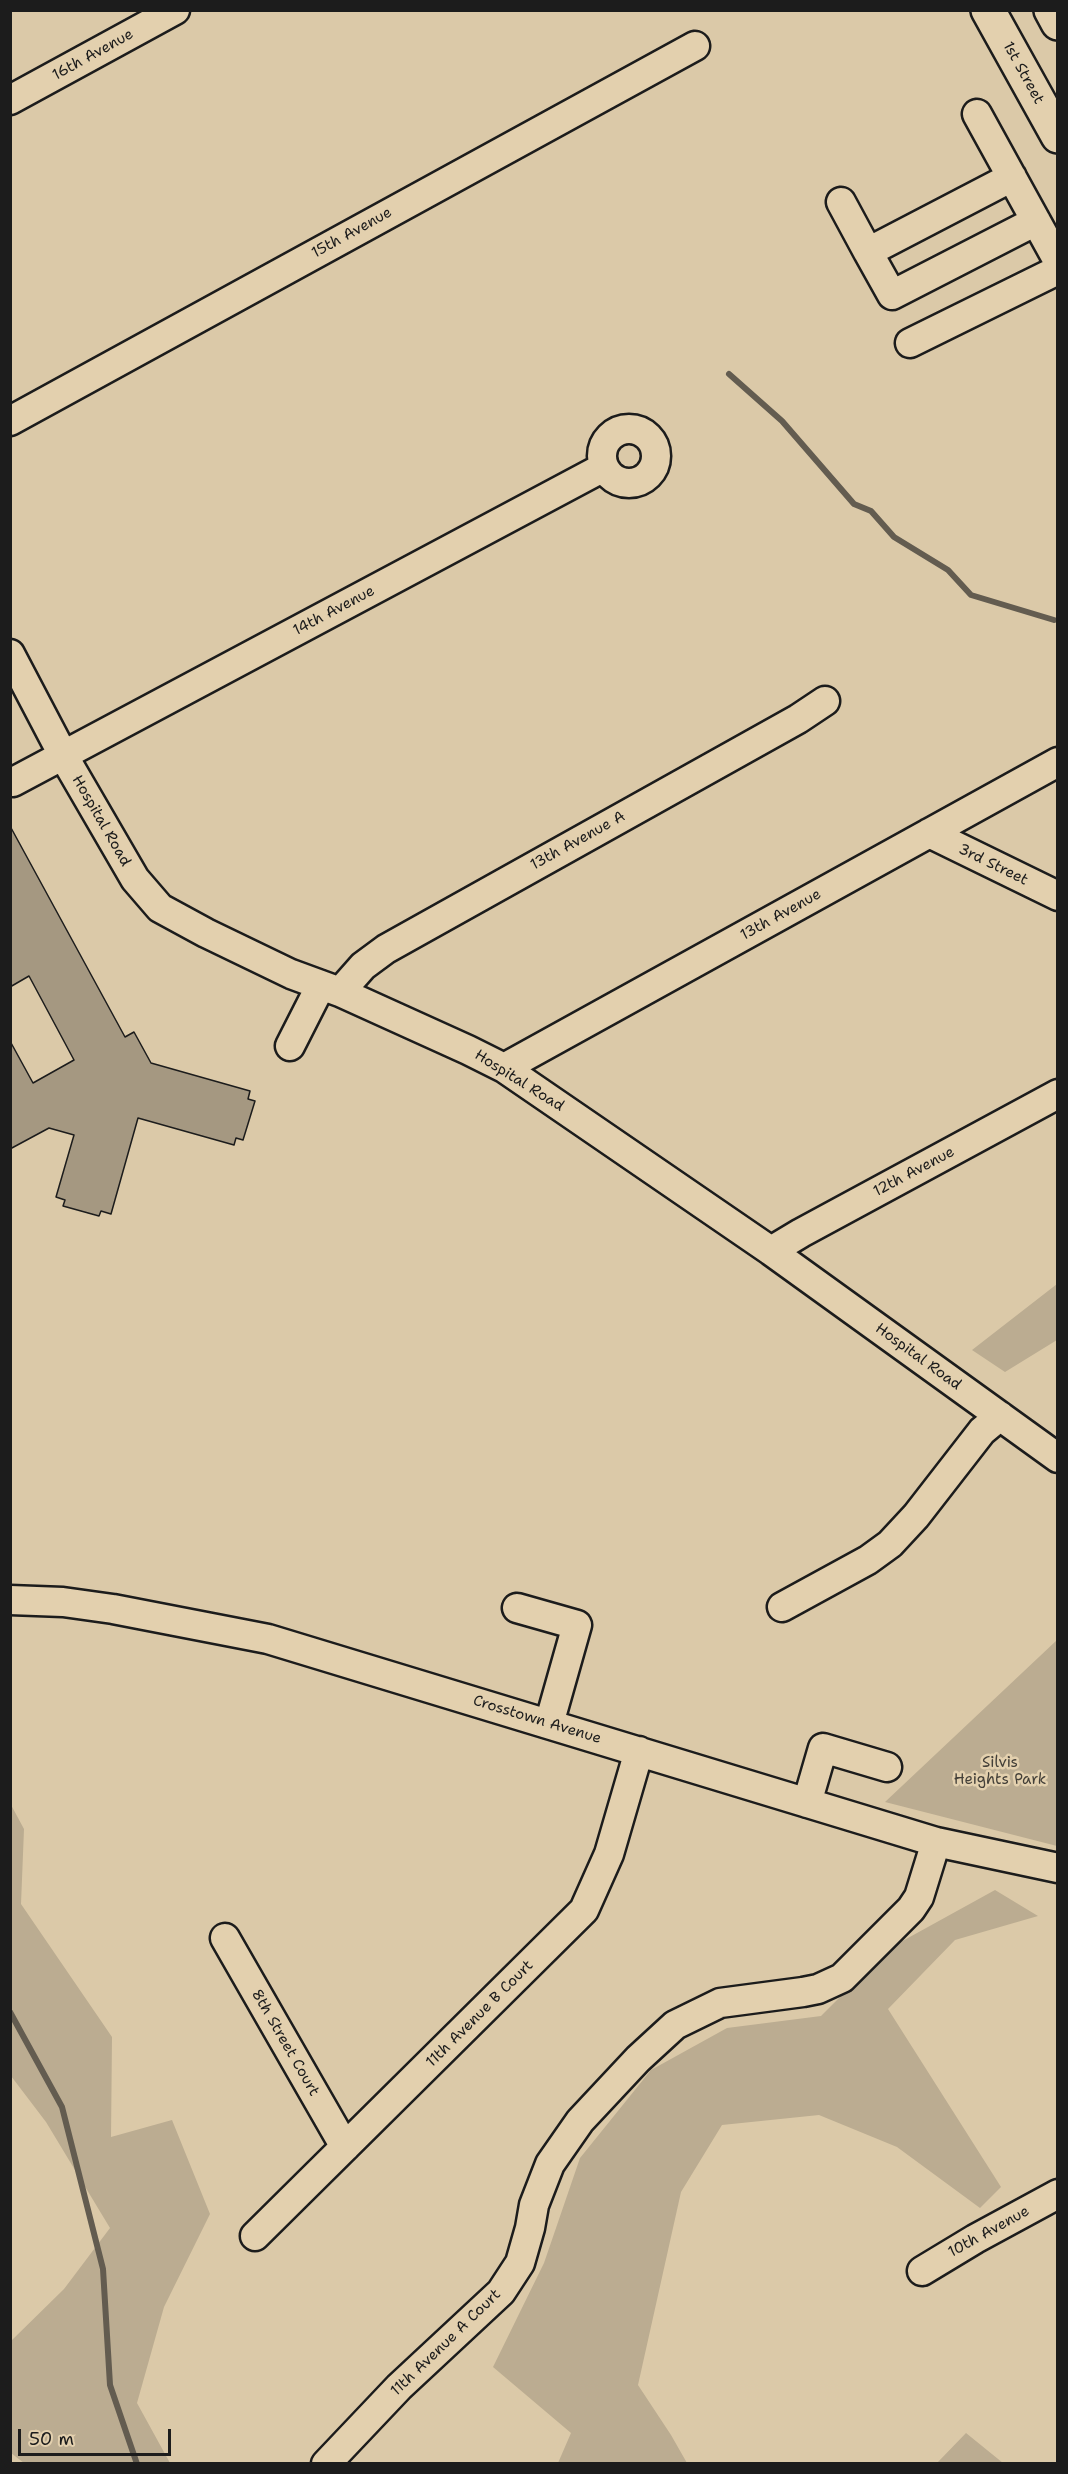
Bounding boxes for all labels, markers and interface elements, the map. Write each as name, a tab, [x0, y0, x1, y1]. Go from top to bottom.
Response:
street label: 16th Avenue	[49, 25, 137, 85]
street label: 1st Street	[999, 39, 1047, 107]
street label: 15th Avenue	[309, 204, 395, 262]
street label: 14th Avenue	[290, 582, 378, 640]
street label: Hospital Road	[68, 772, 134, 870]
street label: 13th Avenue A	[527, 808, 629, 874]
street label: 3rd Street	[955, 840, 1031, 890]
street label: 13th Avenue	[737, 885, 825, 945]
street label: Hospital Road	[471, 1046, 567, 1116]
street label: 12th Avenue	[870, 1143, 958, 1201]
street label: Hospital Road	[871, 1320, 965, 1394]
street label: Crosstown Avenue	[471, 1692, 603, 1748]
park label: Silvis Heights Park	[954, 1754, 1046, 1789]
street label: 11th Avenue B Court	[423, 1957, 537, 2071]
street label: 8th Street Court	[247, 1987, 323, 2099]
street label: 10th Avenue	[945, 2202, 1033, 2262]
street label: 11th Avenue A Court	[387, 2286, 505, 2400]
scale bar	[21, 2417, 174, 2455]
text: 50 m	[29, 2427, 74, 2451]

